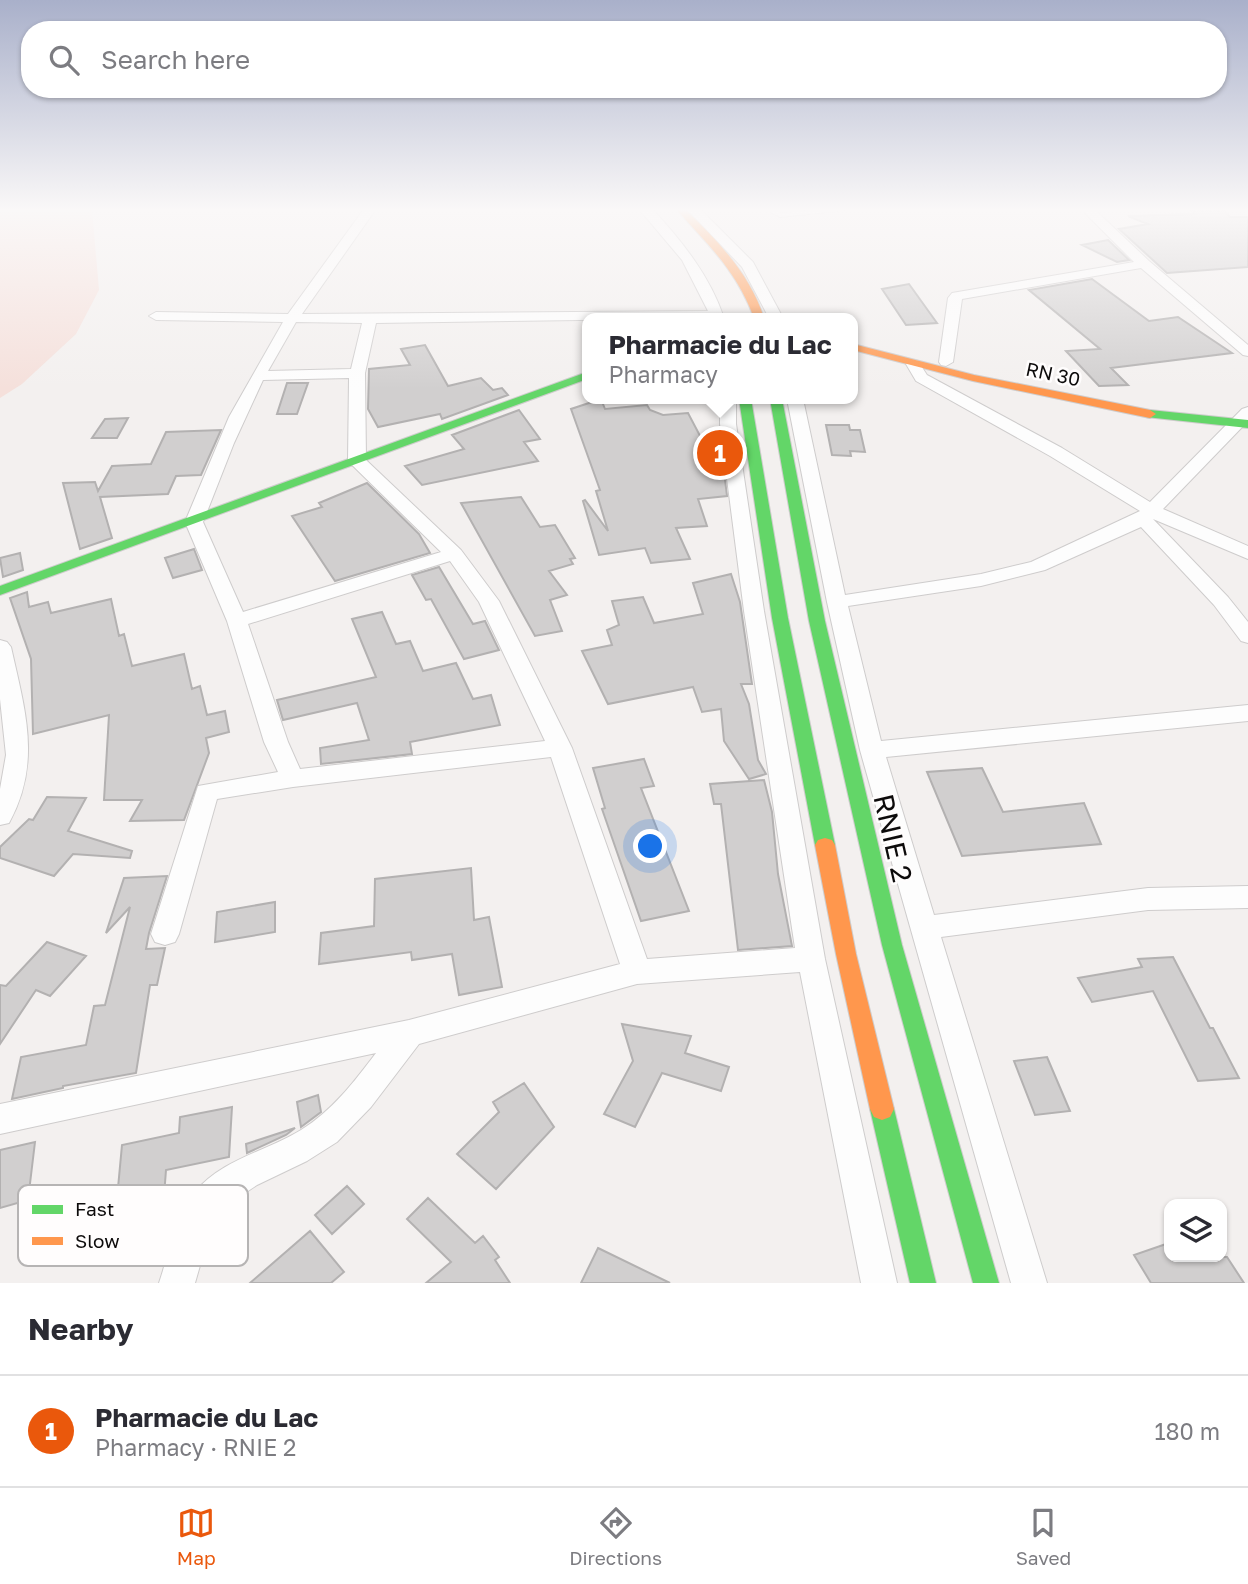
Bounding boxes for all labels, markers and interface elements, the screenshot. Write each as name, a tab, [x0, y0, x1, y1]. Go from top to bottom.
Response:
search box	[21, 21, 1227, 98]
icon: search	[45, 41, 83, 79]
text: Search here	[101, 44, 250, 75]
popup	[582, 313, 858, 404]
text: Pharmacie du Lac	[608, 329, 832, 360]
street label: RN 30	[1024, 357, 1082, 390]
text: Pharmacy	[608, 360, 718, 388]
pin: 1	[697, 427, 743, 479]
street label: RNIE 2	[867, 791, 920, 885]
your location	[633, 829, 667, 863]
legend	[18, 1185, 248, 1266]
text: Fast	[75, 1197, 114, 1220]
map controls	[1164, 1199, 1227, 1262]
button: layers	[1164, 1199, 1227, 1262]
text: Slow	[75, 1229, 120, 1252]
text: Nearby	[28, 1311, 133, 1347]
text: Pharmacie du Lac	[95, 1402, 318, 1433]
text: 1	[45, 1417, 57, 1445]
text: 180 m	[1154, 1417, 1220, 1445]
text: Pharmacy · RNIE 2	[95, 1433, 296, 1461]
tab: Map	[177, 1504, 216, 1569]
tab: Directions	[569, 1504, 662, 1569]
tab: Saved	[1016, 1504, 1071, 1569]

